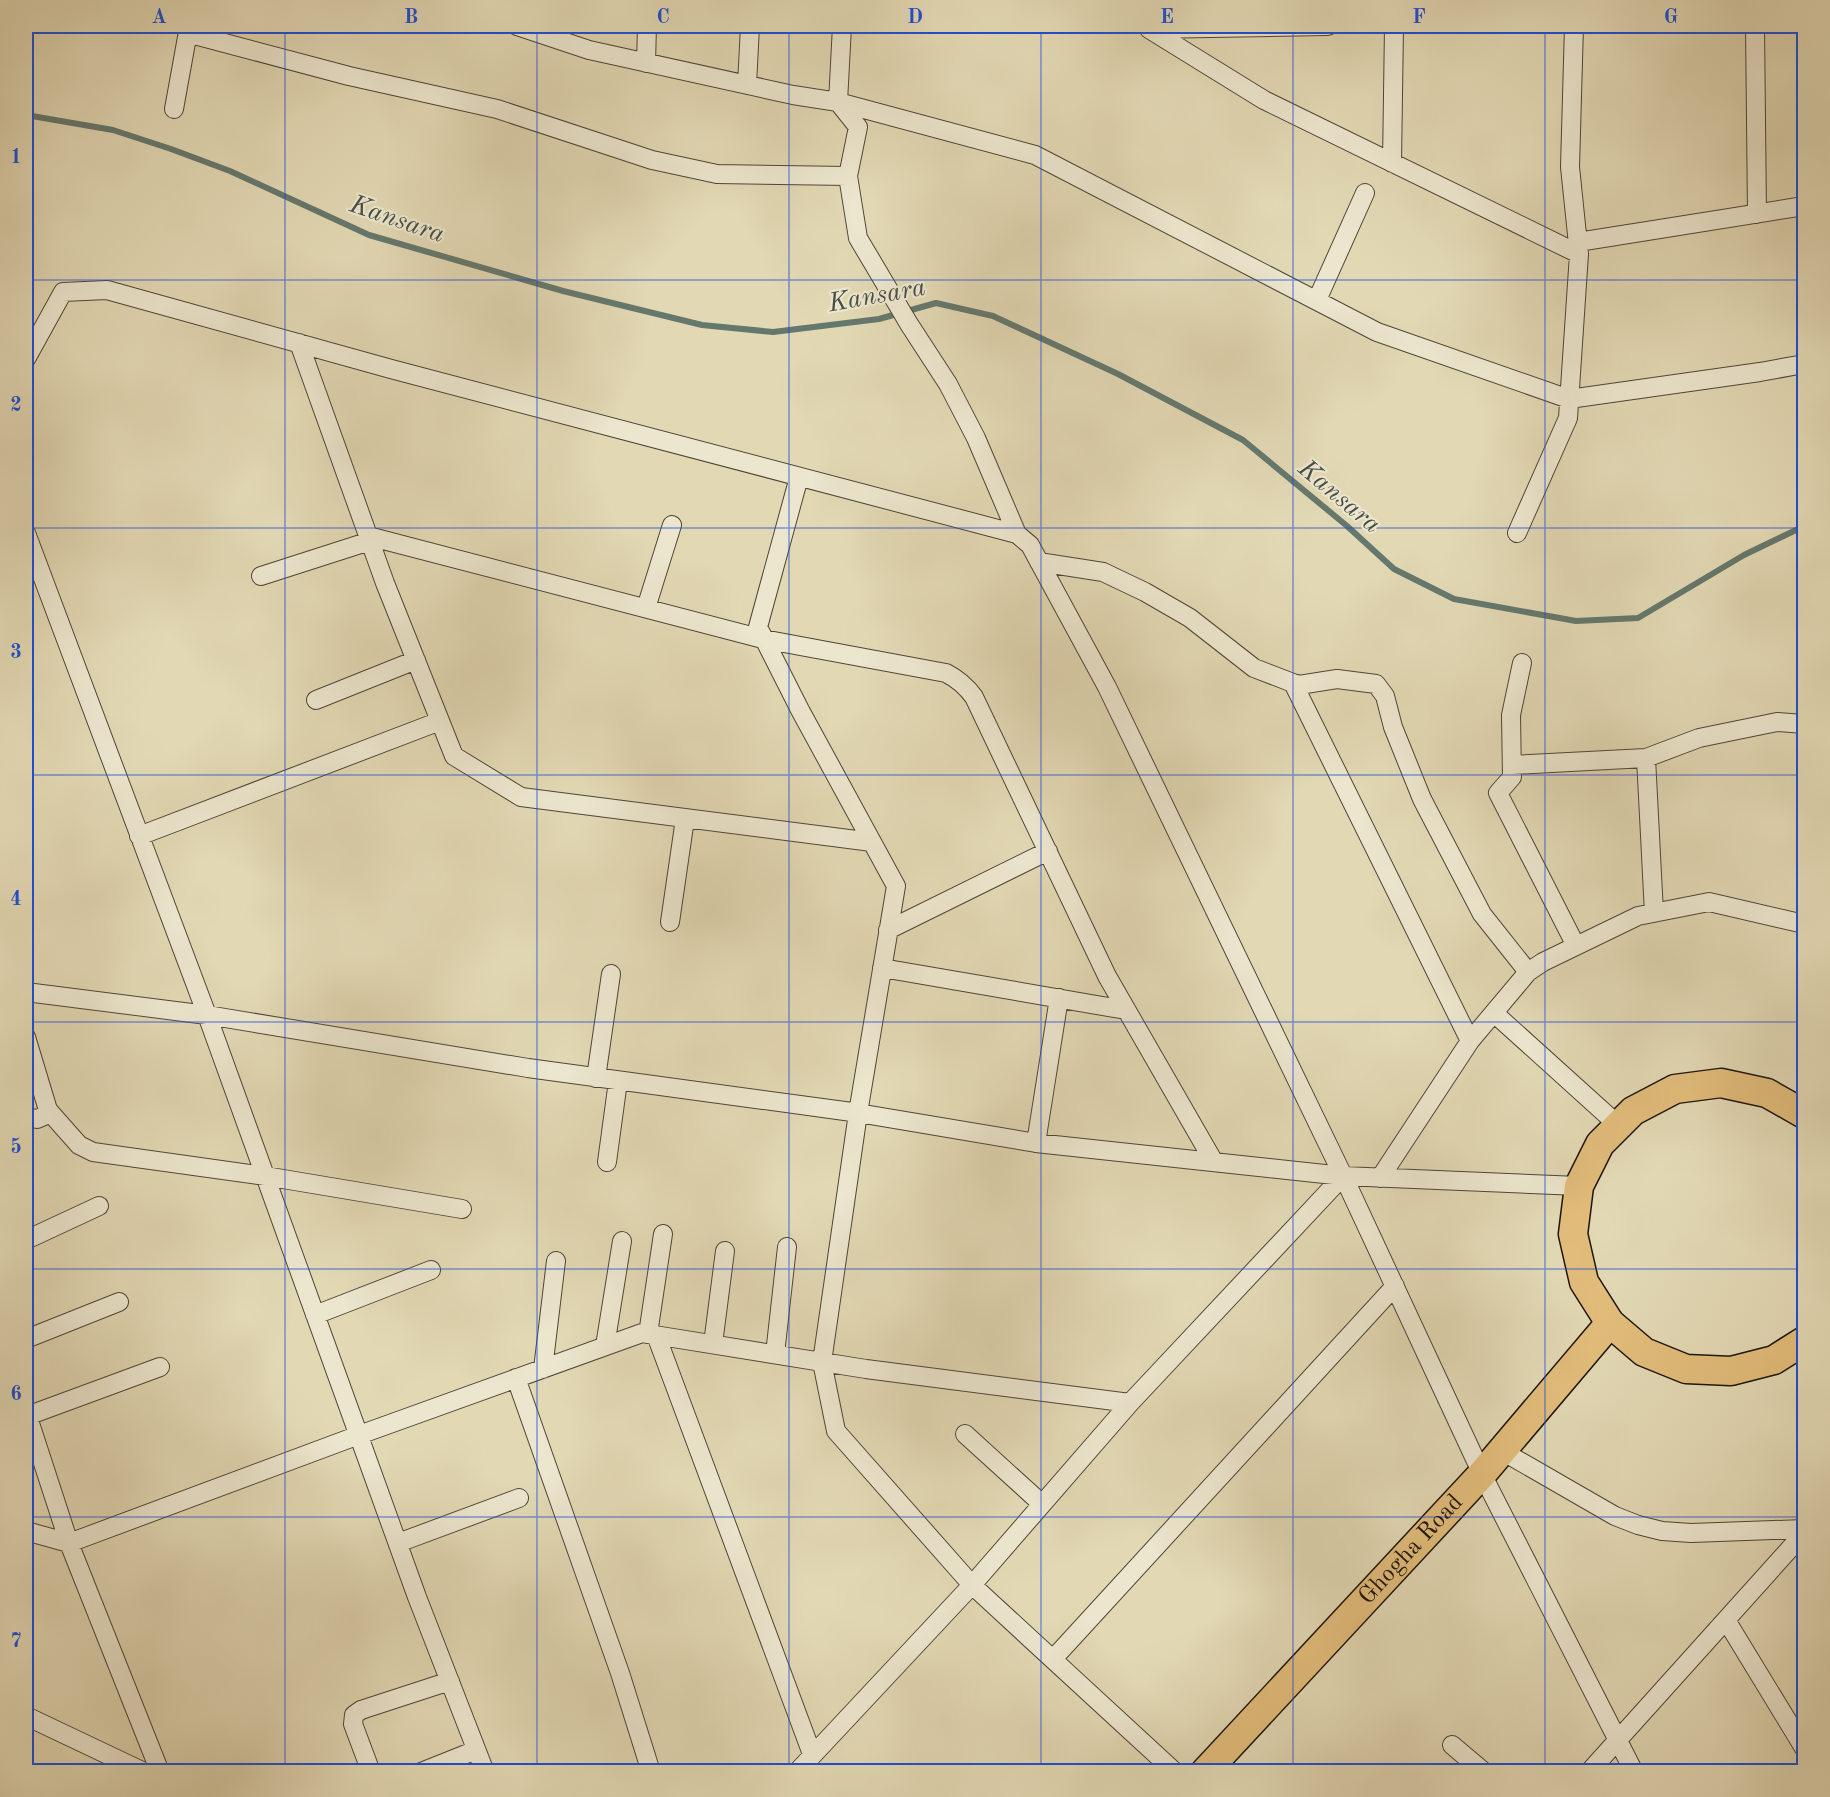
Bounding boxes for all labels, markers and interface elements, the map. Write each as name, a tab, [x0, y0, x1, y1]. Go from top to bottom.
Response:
text: A	[151, 8, 167, 28]
text: B	[404, 8, 418, 28]
text: C	[656, 8, 670, 28]
text: D	[907, 8, 923, 28]
text: E	[1160, 8, 1174, 28]
text: F	[1412, 8, 1426, 28]
text: G	[1664, 8, 1678, 28]
text: 1	[10, 148, 22, 168]
water label: Kansara	[345, 191, 448, 248]
water label: Kansara	[825, 275, 928, 318]
text: 2	[10, 396, 22, 416]
water label: Kansara	[1292, 455, 1385, 539]
text: 3	[10, 643, 22, 663]
text: 4	[10, 890, 22, 910]
text: 5	[10, 1137, 22, 1158]
text: 6	[10, 1385, 22, 1405]
street label: Ghogha Road	[1355, 1490, 1468, 1610]
text: 7	[10, 1632, 22, 1652]

